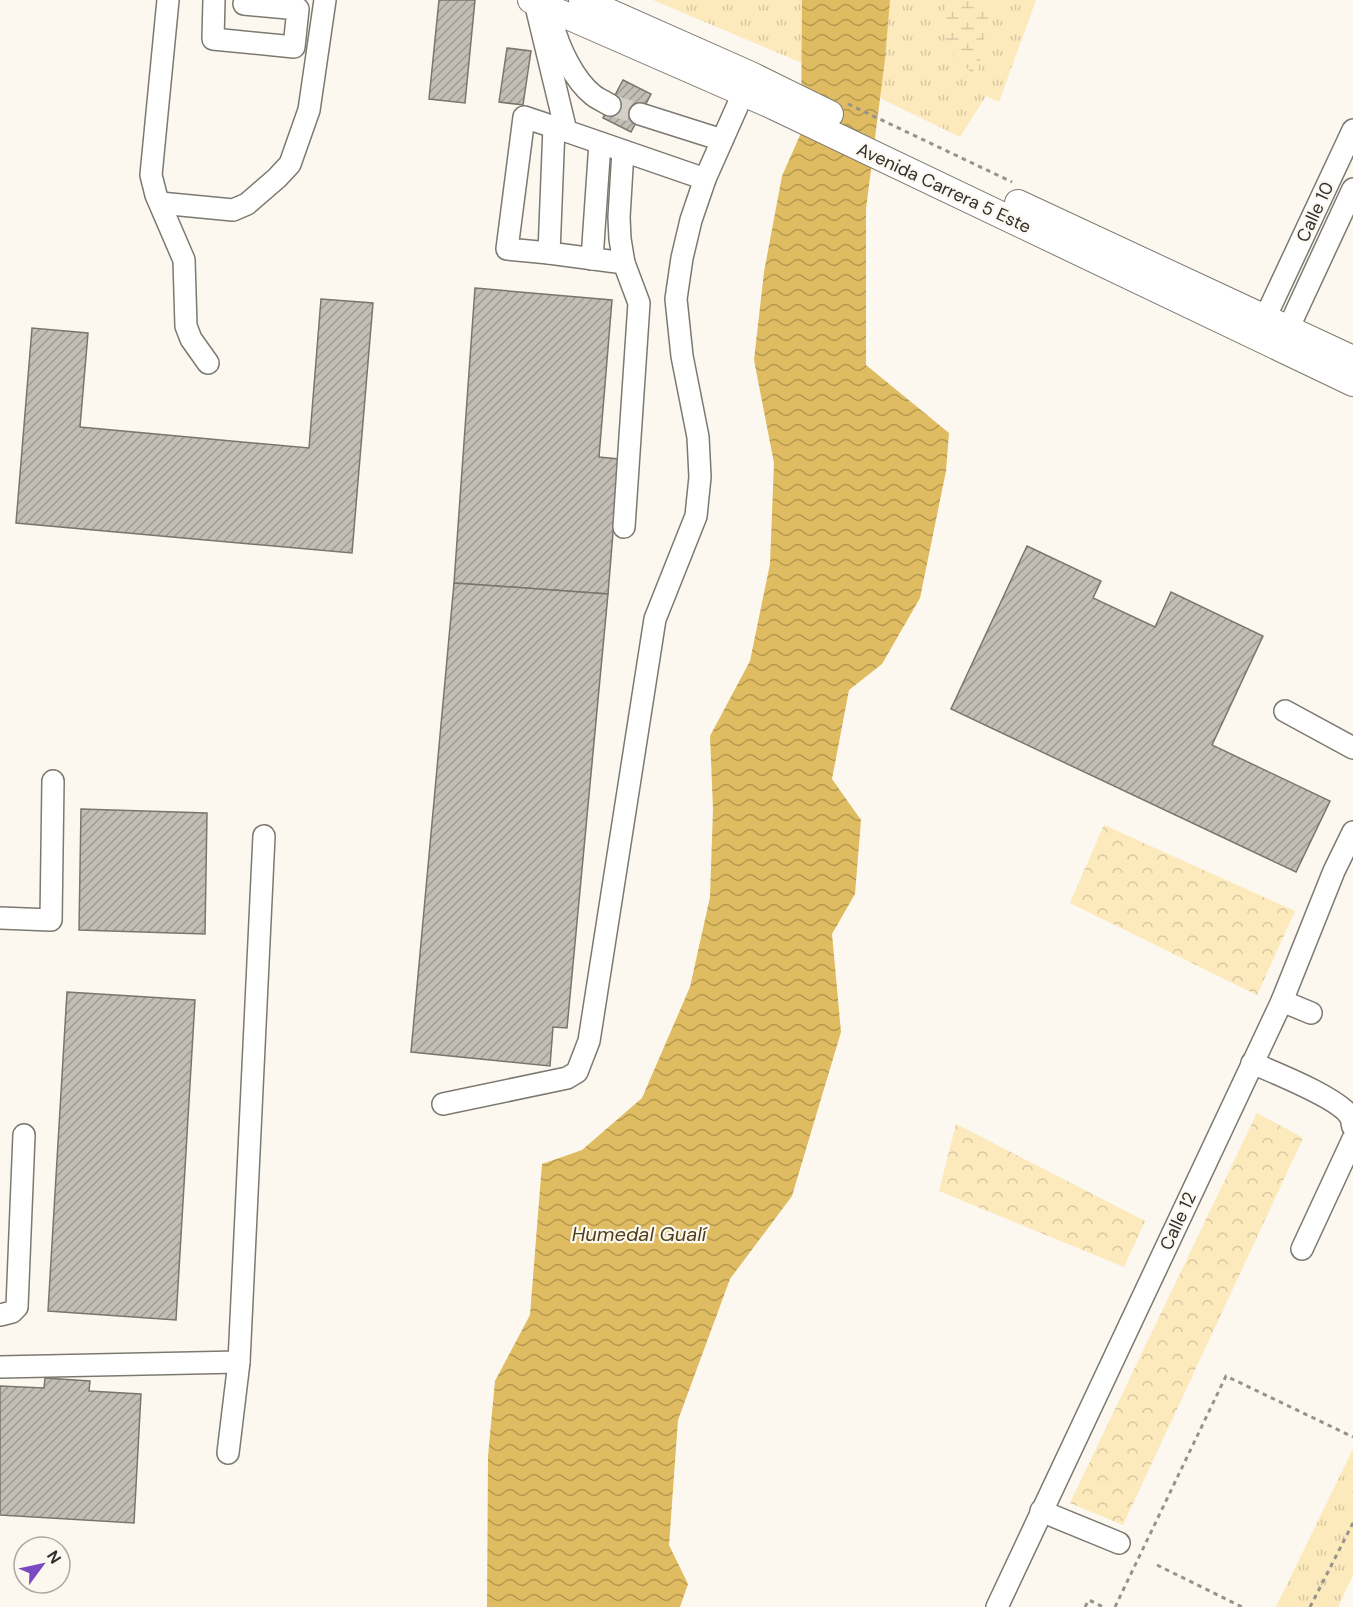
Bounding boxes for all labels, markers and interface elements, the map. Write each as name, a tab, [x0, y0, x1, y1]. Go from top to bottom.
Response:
street label: Avenida Carrera 5 Este	[853, 137, 1035, 239]
street label: Calle 10	[1291, 178, 1339, 246]
street label: Calle 12	[1154, 1188, 1202, 1254]
water label: Humedal Gualí	[572, 1221, 708, 1247]
north arrow	[12, 1535, 72, 1595]
text: N	[42, 1546, 66, 1568]

